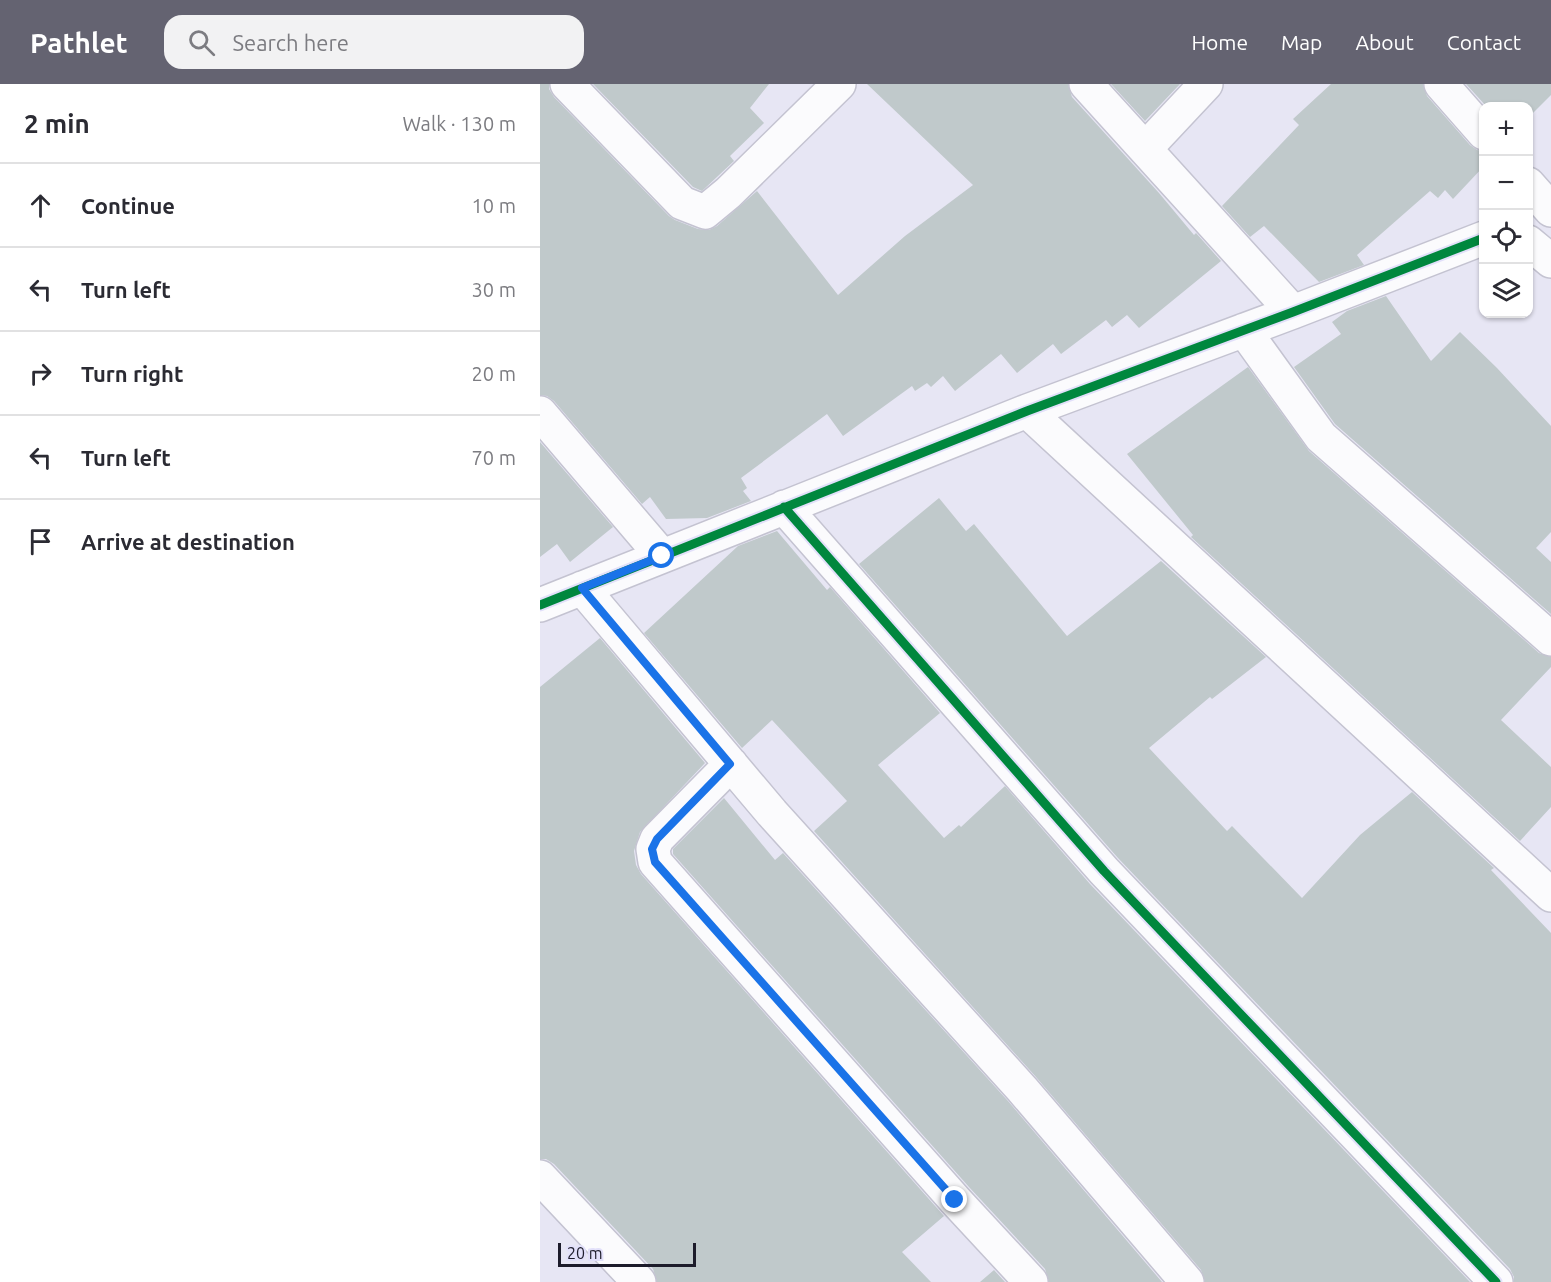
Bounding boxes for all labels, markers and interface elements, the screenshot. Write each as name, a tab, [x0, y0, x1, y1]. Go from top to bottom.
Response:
search box	[164, 15, 584, 69]
icon: search	[185, 26, 218, 59]
text: Pathlet	[30, 27, 128, 58]
text: Search here	[233, 30, 349, 55]
text: Home	[1191, 30, 1248, 54]
text: Map	[1281, 30, 1322, 54]
text: About	[1355, 30, 1414, 54]
text: Contact	[1447, 30, 1521, 54]
map controls	[1479, 102, 1533, 318]
button: +	[1479, 102, 1533, 156]
text: 2 min	[24, 109, 90, 138]
text: Walk · 130 m	[403, 112, 516, 135]
button: −	[1479, 156, 1533, 210]
icon: ahead	[24, 189, 57, 222]
text: Continue	[81, 193, 175, 218]
text: 10 m	[472, 194, 516, 217]
button: locate	[1479, 210, 1533, 264]
button: layers	[1479, 264, 1533, 318]
icon: left	[24, 273, 57, 306]
text: Turn left	[81, 277, 171, 302]
text: 30 m	[472, 278, 516, 301]
icon: right	[24, 357, 57, 390]
text: Turn right	[81, 361, 183, 386]
text: 20 m	[472, 362, 516, 385]
icon: left	[24, 441, 57, 474]
text: Turn left	[81, 445, 171, 470]
text: 70 m	[472, 446, 516, 469]
icon: arrive	[24, 525, 57, 558]
text: Arrive at destination	[81, 529, 295, 554]
route start	[648, 542, 674, 568]
route end	[941, 1186, 967, 1212]
scale bar	[558, 1240, 696, 1268]
text: 20 m	[567, 1244, 603, 1262]

